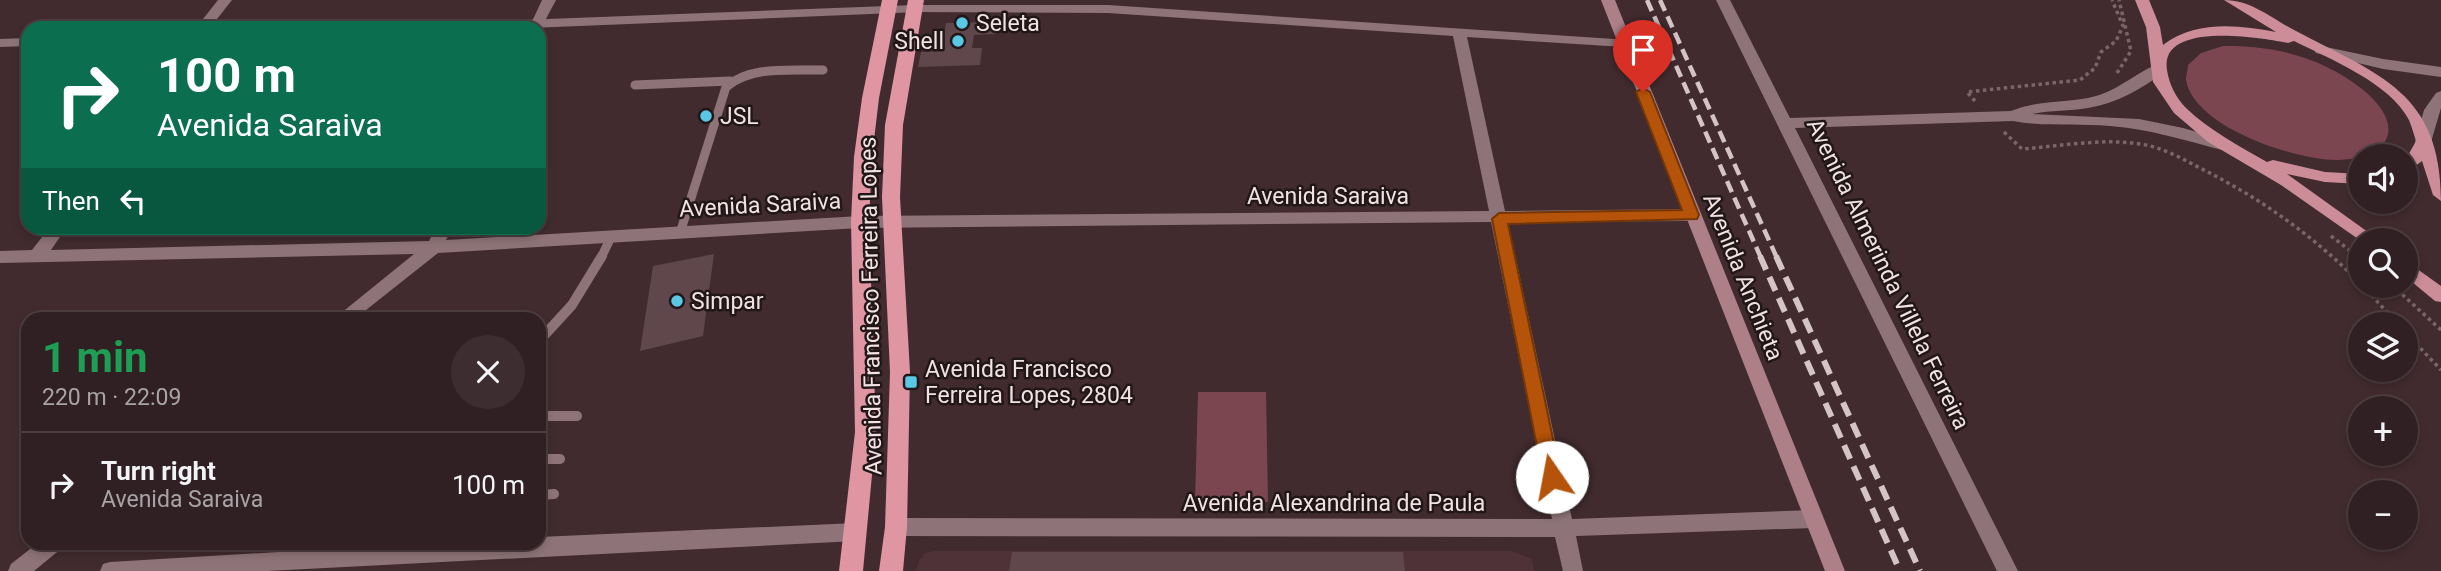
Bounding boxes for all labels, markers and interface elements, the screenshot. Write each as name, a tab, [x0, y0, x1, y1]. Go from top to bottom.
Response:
place label: Seleta	[976, 10, 1040, 37]
marker: Seleta	[954, 15, 970, 31]
pin	[1613, 20, 1673, 92]
place label: Shell	[894, 28, 944, 55]
icon: arrive	[1624, 31, 1662, 69]
marker: Shell	[950, 33, 966, 49]
text: 100 m	[157, 47, 296, 104]
icon: right	[42, 49, 133, 140]
place label: JSL	[720, 103, 759, 130]
text: Avenida Saraiva	[157, 106, 383, 144]
marker: JSL	[698, 108, 714, 124]
street label: Avenida Almerinda Villela Ferreira	[1801, 114, 1975, 434]
street label: Avenida Francisco Ferreira Lopes	[855, 137, 887, 475]
map controls	[2348, 144, 2418, 550]
button: sound	[2348, 144, 2418, 214]
icon: left	[114, 182, 152, 220]
street label: Avenida Saraiva	[1247, 183, 1409, 210]
text: Then	[42, 186, 100, 216]
street label: Avenida Saraiva	[678, 187, 842, 223]
street label: Avenida Anchieta	[1697, 190, 1789, 364]
button: search	[2348, 228, 2418, 298]
place label: Simpar	[691, 288, 764, 315]
marker: Simpar	[669, 293, 685, 309]
button: layers	[2348, 312, 2418, 382]
text: 1 min	[42, 333, 148, 382]
button: close	[451, 335, 525, 409]
place label: Avenida Francisco Ferreira Lopes, 2804	[925, 356, 1133, 409]
marker: Avenida Francisco Ferreira Lopes, 2804	[903, 374, 919, 390]
text: 220 m · 22:09	[42, 384, 181, 411]
button: +	[2348, 396, 2418, 466]
position arrow	[1515, 440, 1589, 514]
text: Turn right	[101, 456, 216, 486]
icon: right	[42, 466, 80, 504]
text: 100 m	[452, 470, 525, 500]
button: −	[2348, 480, 2418, 550]
text: Avenida Saraiva	[101, 486, 263, 513]
street label: Avenida Alexandrina de Paula	[1183, 490, 1485, 517]

